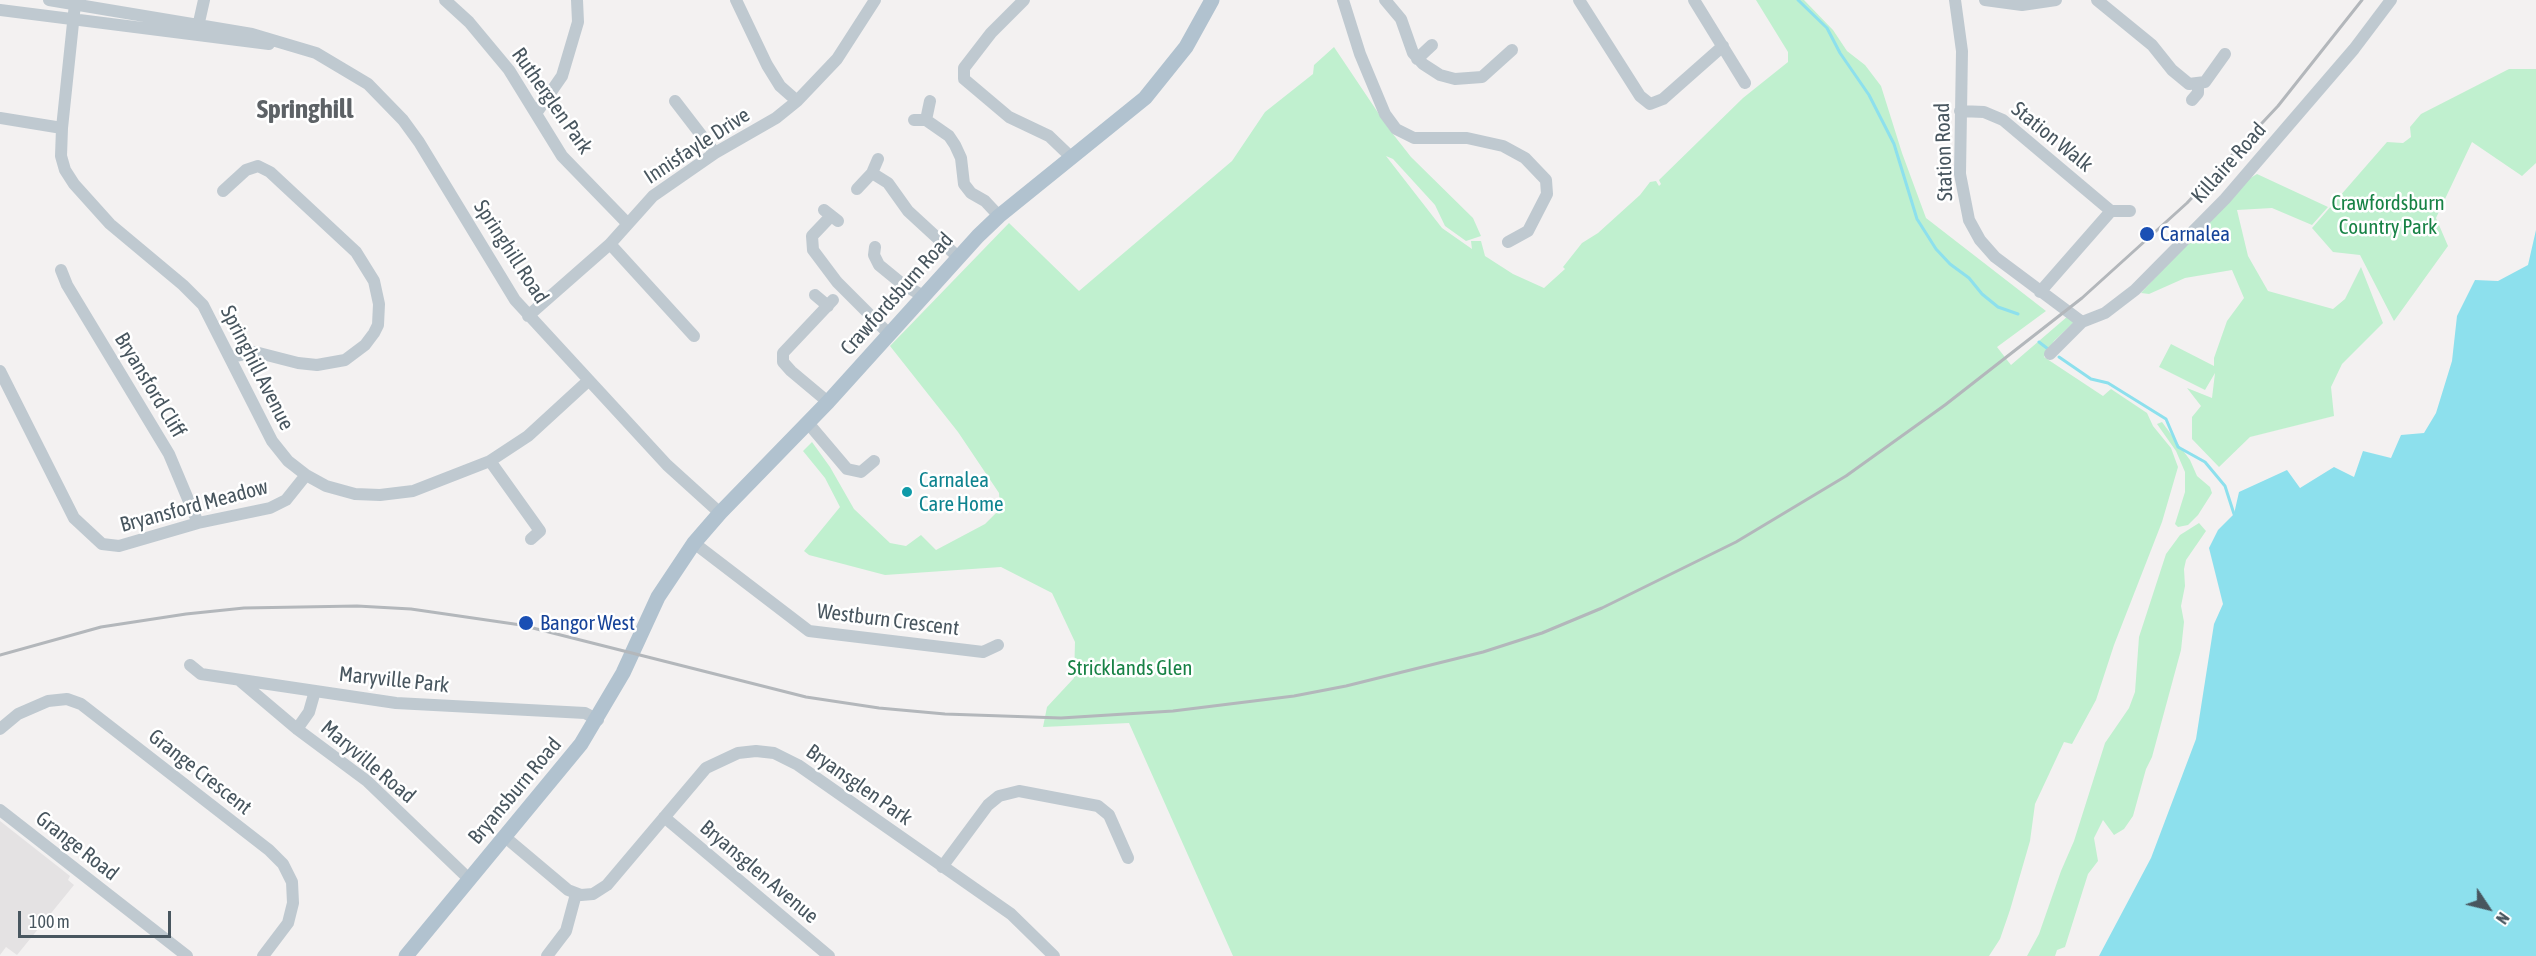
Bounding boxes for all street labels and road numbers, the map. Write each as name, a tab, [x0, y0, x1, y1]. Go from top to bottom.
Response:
street label: Rutherglen Park	[506, 43, 598, 159]
street label: Station Walk	[2006, 96, 2098, 178]
street label: Station Road	[1930, 102, 1958, 202]
street label: Innisfayle Drive	[640, 103, 754, 189]
street label: Killaire Road	[2186, 118, 2272, 208]
street label: Springhill Road	[468, 196, 554, 308]
street label: Crawfordsburn Road	[835, 228, 959, 360]
street label: Springhill Avenue	[215, 302, 299, 434]
street label: Bryansford Cliff	[109, 328, 191, 442]
street label: Bryansford Meadow	[117, 474, 271, 538]
street label: Westburn Crescent	[815, 599, 961, 641]
street label: Maryville Park	[338, 662, 450, 698]
street label: Maryville Road	[316, 715, 420, 809]
street label: Grange Crescent	[143, 724, 257, 820]
street label: Bryansburn Road	[463, 733, 567, 849]
street label: Bryansglen Park	[801, 739, 917, 831]
street label: Grange Road	[31, 806, 123, 886]
street label: Bryansglen Avenue	[695, 815, 823, 929]

